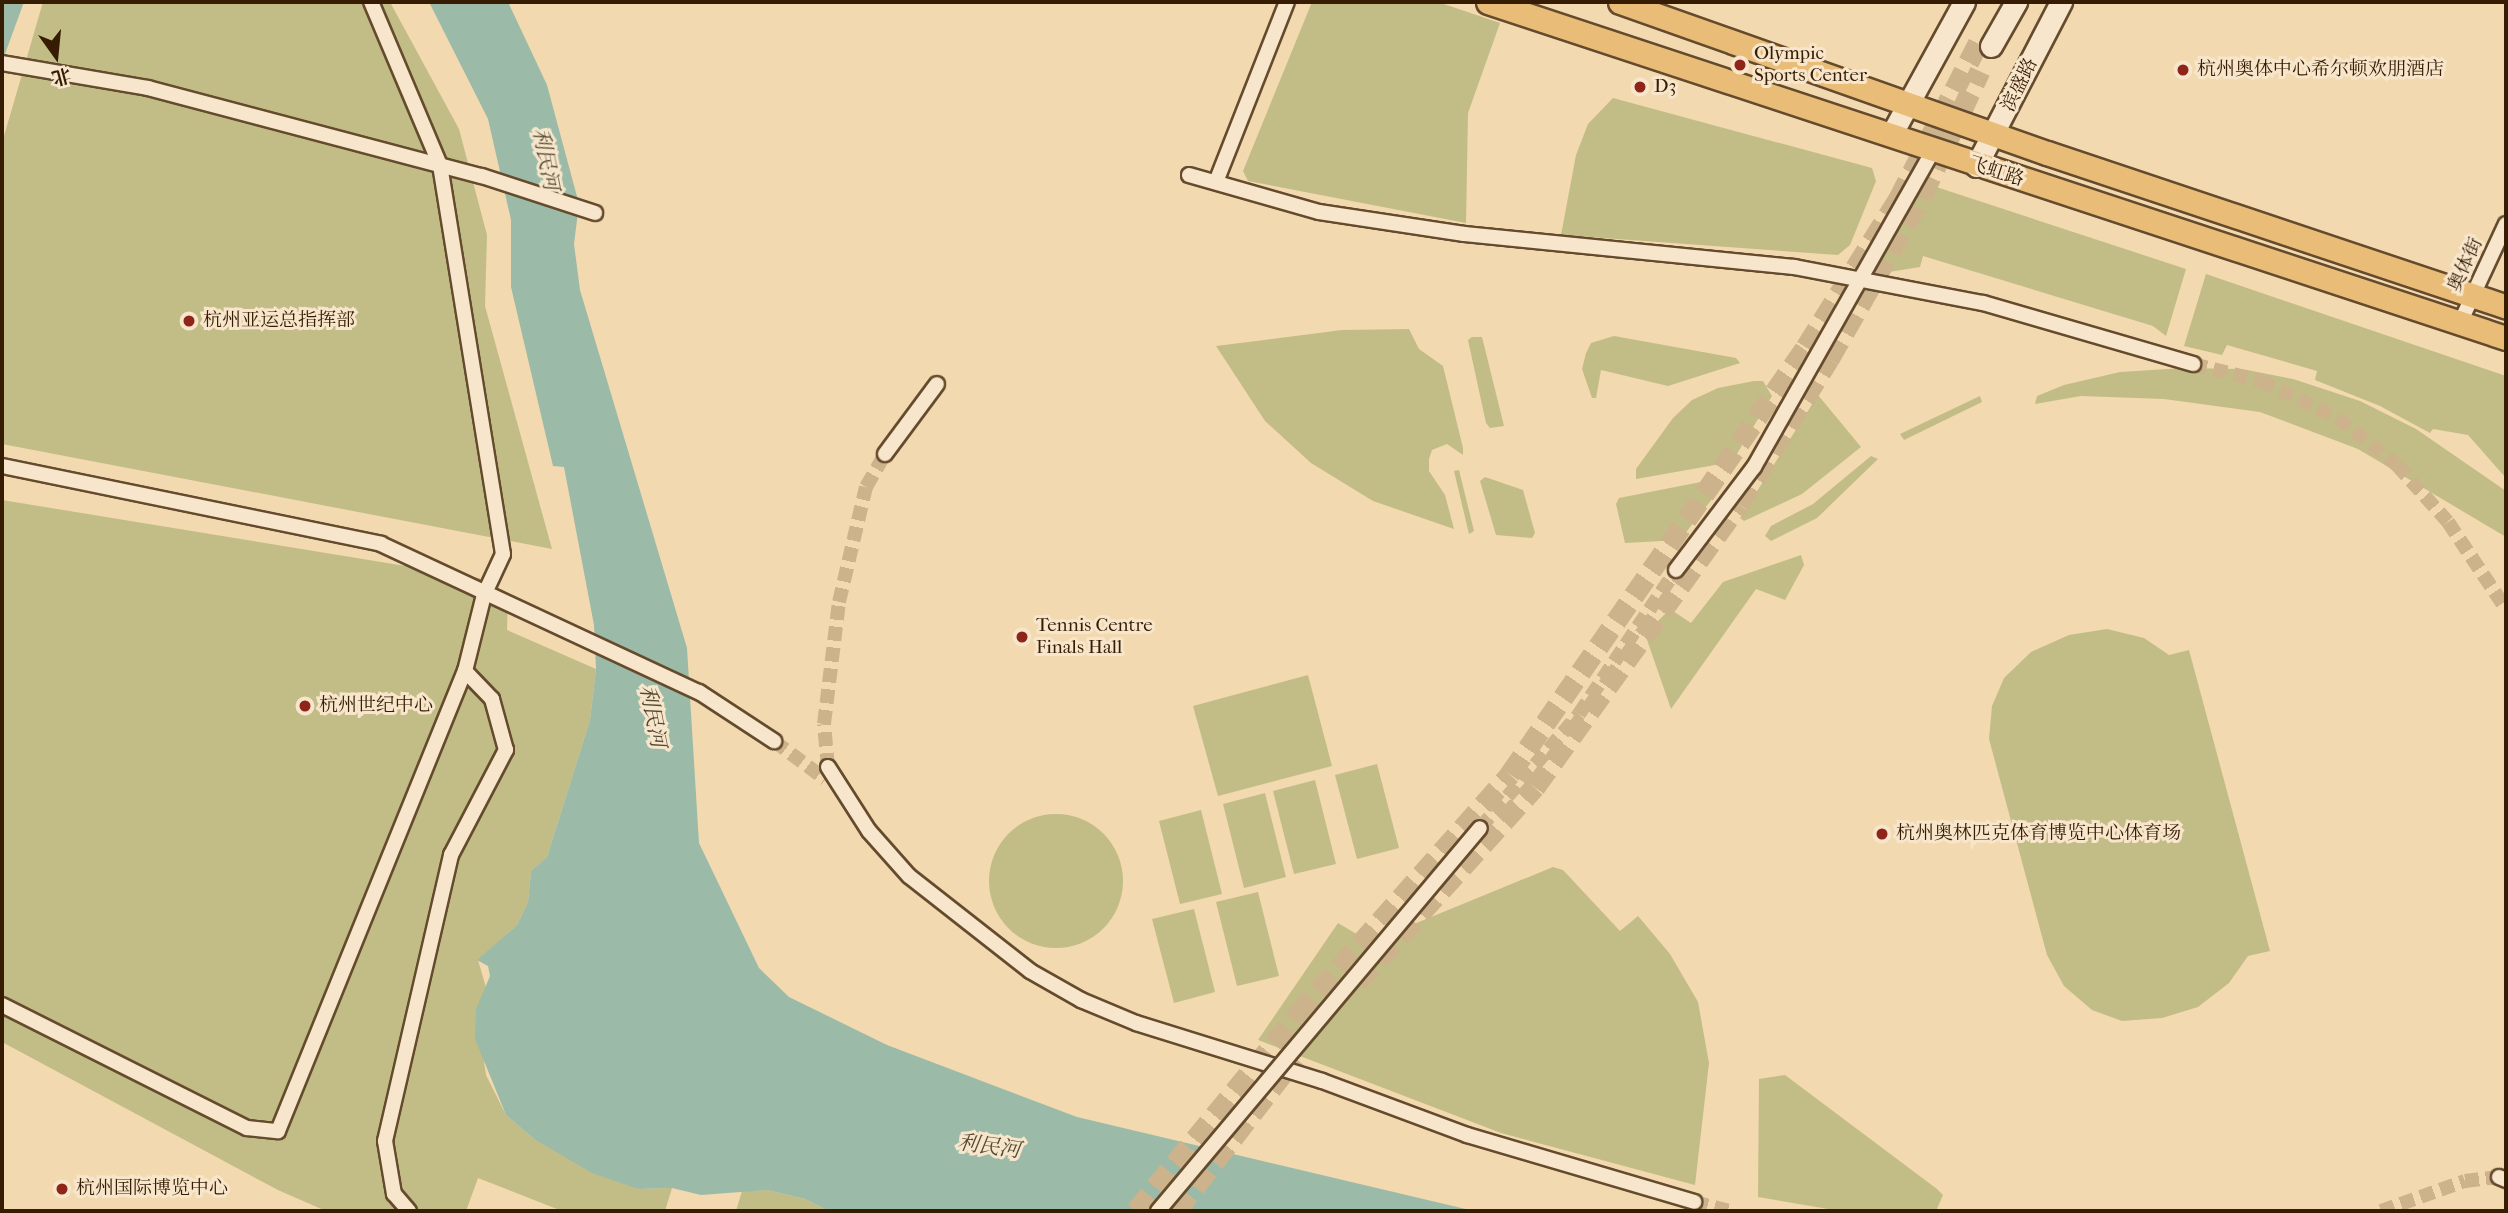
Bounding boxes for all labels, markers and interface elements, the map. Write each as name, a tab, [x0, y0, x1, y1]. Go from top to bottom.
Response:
north arrow	[21, 21, 91, 91]
place label: Olympic Sports Center	[1754, 43, 1867, 87]
street label: 滨盛路	[1997, 54, 2043, 116]
marker: Olympic Sports Center	[1732, 57, 1748, 73]
place label: 杭州奥体中心希尔顿欢朋酒店	[2197, 59, 2444, 81]
marker: 杭州奥体中心希尔顿欢朋酒店	[2175, 62, 2191, 78]
text: 北	[49, 63, 73, 89]
place label: D3	[1654, 76, 1676, 98]
marker: D3	[1632, 79, 1648, 95]
water label: 利民河	[528, 126, 564, 192]
street label: 飞虹路	[1965, 152, 2027, 192]
street label: 奥体街	[2444, 234, 2488, 296]
place label: 杭州亚运总指挥部	[203, 310, 355, 332]
marker: 杭州亚运总指挥部	[181, 313, 197, 329]
place label: Tennis Centre Finals Hall	[1036, 615, 1153, 659]
marker: Tennis Centre Finals Hall	[1014, 629, 1030, 645]
water label: 利民河	[635, 683, 671, 749]
place label: 杭州世纪中心	[319, 695, 433, 717]
marker: 杭州世纪中心	[297, 698, 313, 714]
place label: 杭州奥林匹克体育博览中心体育场	[1896, 823, 2181, 845]
marker: 杭州奥林匹克体育博览中心体育场	[1874, 826, 1890, 842]
water label: 利民河	[956, 1129, 1022, 1163]
place label: 杭州国际博览中心	[76, 1178, 228, 1200]
marker: 杭州国际博览中心	[54, 1181, 70, 1197]

